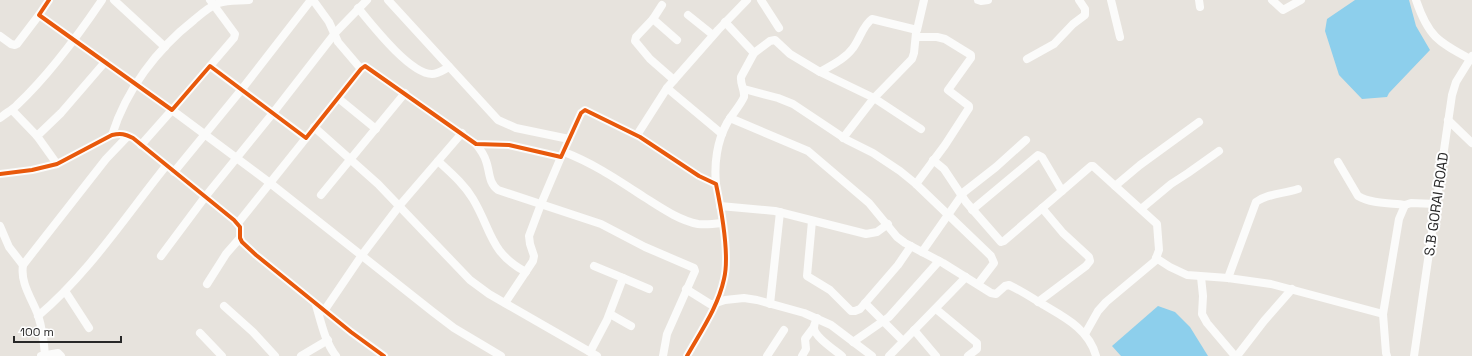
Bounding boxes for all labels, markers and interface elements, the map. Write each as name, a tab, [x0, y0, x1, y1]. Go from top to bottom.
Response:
street label: S.B GORAI ROAD	[1420, 151, 1452, 257]
scale bar	[14, 318, 121, 344]
text: 100 m	[20, 324, 54, 340]

